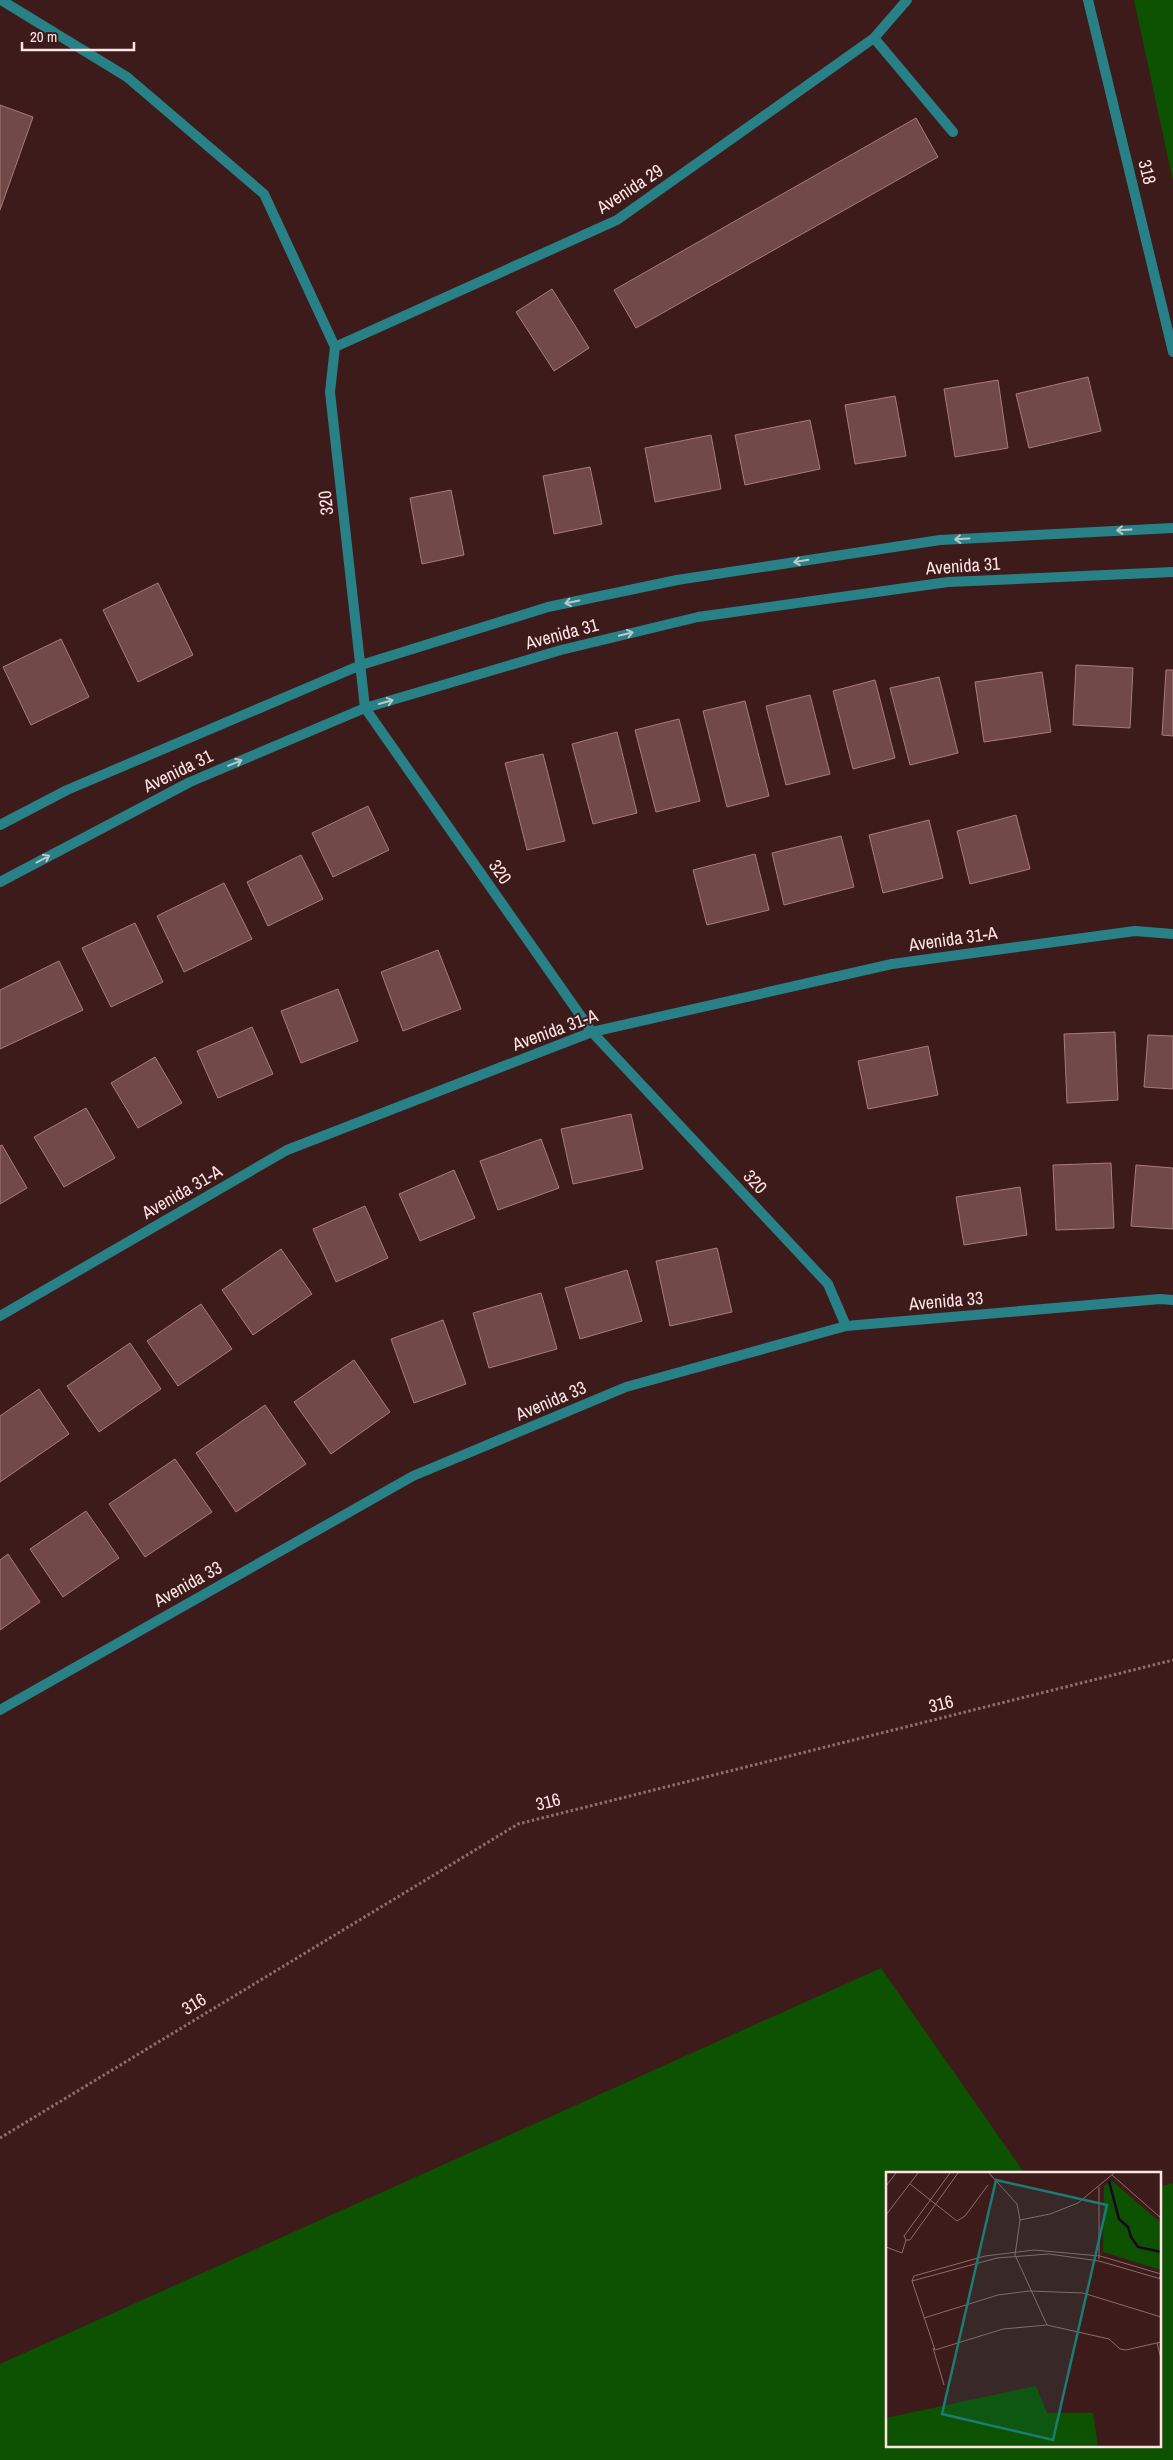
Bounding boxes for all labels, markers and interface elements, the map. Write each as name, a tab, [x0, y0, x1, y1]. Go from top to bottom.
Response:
scale bar	[22, 20, 135, 52]
text: 20 m	[30, 26, 57, 47]
street label: 318	[1132, 157, 1163, 187]
street label: Avenida 29	[591, 158, 668, 220]
street label: 320	[312, 490, 339, 517]
one-way arrow	[1117, 526, 1133, 535]
one-way arrow	[954, 534, 970, 543]
street label: Avenida 31	[924, 550, 1002, 581]
one-way arrow	[793, 556, 809, 566]
one-way arrow	[565, 598, 581, 607]
street label: Avenida 31	[522, 612, 602, 655]
one-way arrow	[618, 629, 634, 638]
one-way arrow	[377, 696, 393, 706]
street label: Avenida 31	[138, 743, 217, 799]
one-way arrow	[227, 757, 242, 767]
one-way arrow	[35, 854, 50, 863]
street label: 320	[483, 854, 518, 889]
street label: Avenida 31-A	[906, 920, 999, 957]
street label: Avenida 31-A	[508, 1002, 601, 1057]
street label: Avenida 31-A	[136, 1158, 227, 1225]
street label: 320	[738, 1164, 773, 1199]
street label: Avenida 33	[907, 1285, 984, 1316]
street label: Avenida 33	[511, 1374, 590, 1427]
street label: Avenida 33	[148, 1555, 226, 1613]
street label: 316	[926, 1688, 956, 1719]
street label: 316	[533, 1786, 563, 1817]
street label: 316	[177, 1987, 211, 2021]
inset map	[886, 2172, 1160, 2448]

